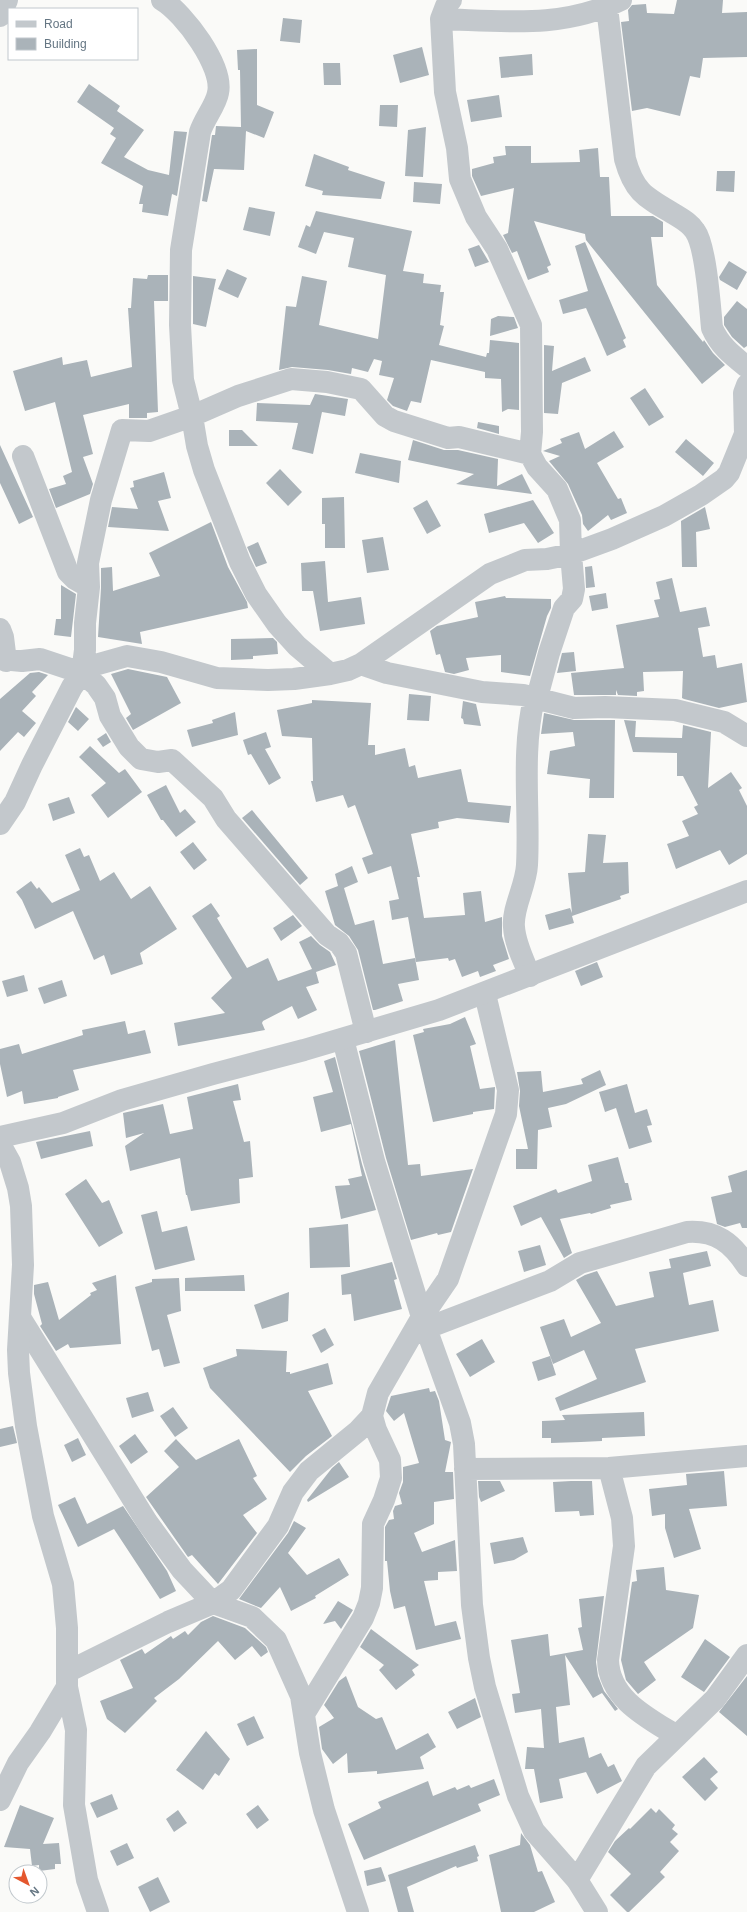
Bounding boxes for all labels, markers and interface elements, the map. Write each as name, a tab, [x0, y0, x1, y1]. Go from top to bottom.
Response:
legend	[8, 8, 138, 60]
text: Road	[44, 17, 73, 31]
text: Building	[44, 37, 87, 51]
north arrow	[8, 1864, 48, 1904]
text: N	[28, 1884, 41, 1899]

